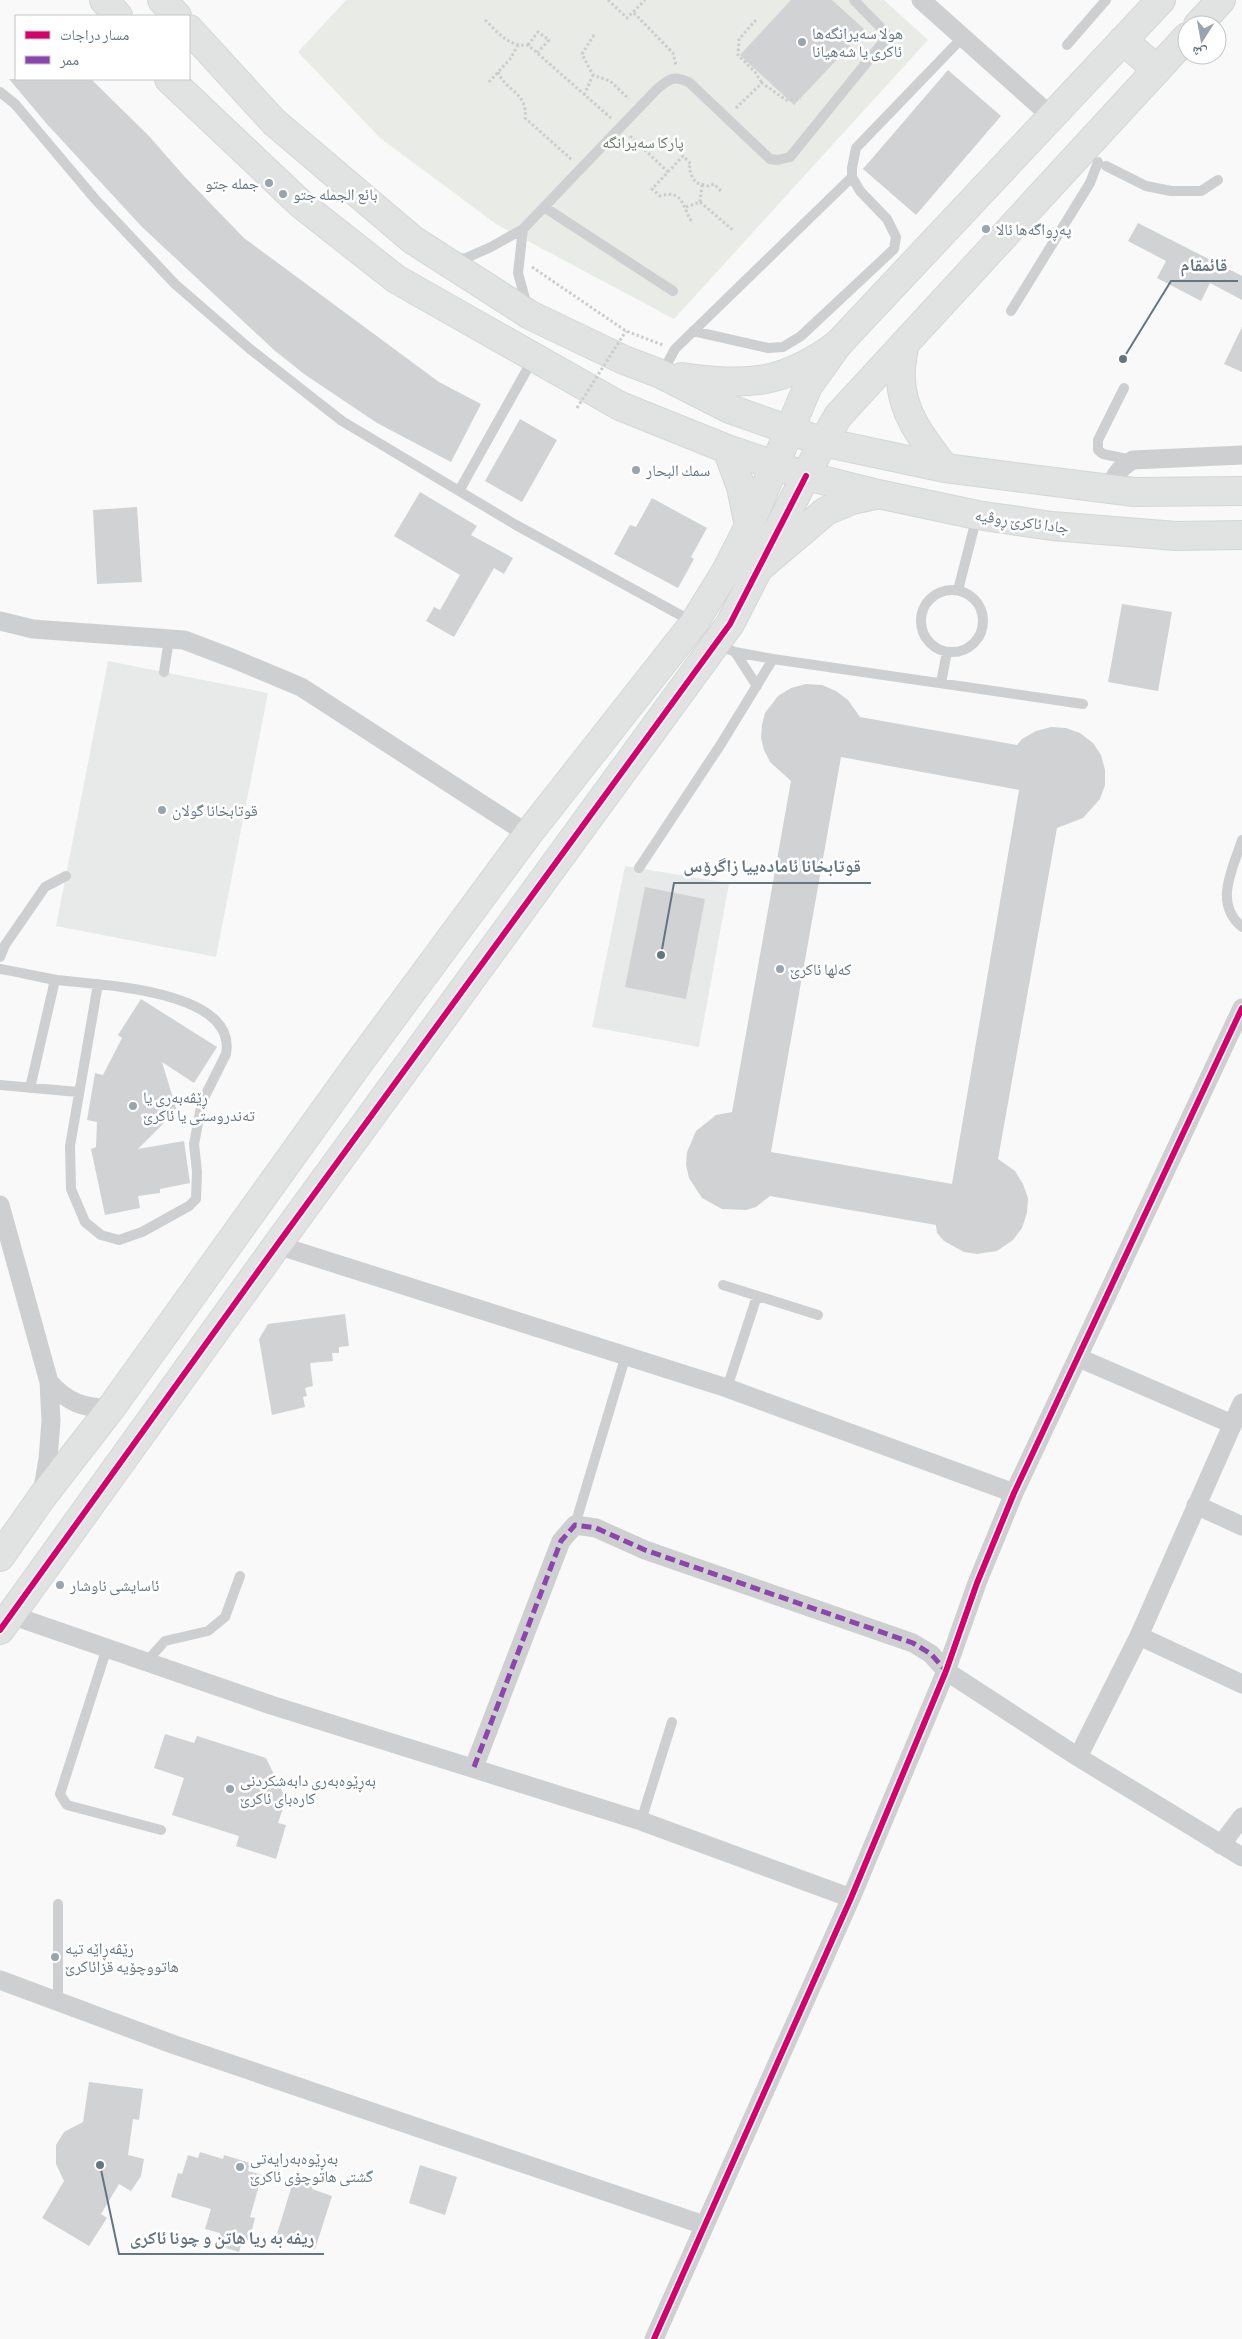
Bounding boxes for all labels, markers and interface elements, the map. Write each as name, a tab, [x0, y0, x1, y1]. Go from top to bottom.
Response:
legend	[15, 15, 190, 80]
north arrow	[1177, 15, 1227, 65]
place label: هولا سەیرانگەها ئاکری یا شەهیانا	[812, 25, 903, 62]
text: مسار دراجات	[60, 26, 129, 45]
marker: هولا سەیرانگەها ئاکری یا شەهیانا	[796, 36, 808, 48]
text: ش	[1191, 42, 1209, 62]
text: ممر	[59, 51, 79, 70]
park label: پارکا سەیرانگه	[602, 134, 684, 153]
place label: جملە جتو	[205, 175, 259, 194]
marker: جملە جتو	[263, 177, 275, 189]
place label: بائع الجملە جتو	[293, 186, 378, 205]
marker: بائع الجملە جتو	[277, 188, 289, 200]
place label: پەڕواگەها ئالا	[996, 221, 1072, 242]
marker: پەڕواگەها ئالا	[980, 223, 992, 235]
callout: قائمقام	[1171, 248, 1238, 281]
text: قائمقام	[1181, 255, 1227, 277]
place label: سمك البحار	[645, 462, 710, 481]
marker: سمك البحار	[630, 464, 642, 476]
street label: جادا ئاکرێ ڕوڤیە	[973, 506, 1070, 541]
place label: قوتابخانا گولان	[172, 802, 258, 821]
marker: قوتابخانا گولان	[156, 804, 168, 816]
callout: قوتابخانا ئامادەییا زاگرۆس	[674, 850, 871, 883]
text: قوتابخانا ئامادەییا زاگرۆس	[683, 856, 861, 877]
place label: کەلها ئاکرێ	[790, 961, 852, 980]
marker: کەلها ئاکرێ	[774, 963, 786, 975]
place label: ڕێڤەبەری یا تەندروستی یا ئاکرێ	[143, 1089, 255, 1126]
marker: ڕێڤەبەری یا تەندروستی یا ئاکرێ	[127, 1100, 139, 1112]
place label: ئاسايشى ناوشار	[69, 1577, 159, 1596]
marker: ئاسايشى ناوشار	[54, 1579, 66, 1591]
place label: بەڕێوەبەری دابەشکردنی کارەبای ئاکرێ	[240, 1772, 376, 1809]
marker: بەڕێوەبەری دابەشکردنی کارەبای ئاکرێ	[224, 1783, 236, 1795]
place label: رێڤەڕاێە تیە هاتووچۆیە قزائاکرێ	[65, 1940, 179, 1977]
marker: رێڤەڕاێە تیە هاتووچۆیە قزائاکرێ	[49, 1951, 61, 1963]
place label: بەڕێوەبەرایەتی گشتی هاتوچۆی ئاکرێ	[250, 2150, 374, 2187]
marker: بەڕێوەبەرایەتی گشتی هاتوچۆی ئاکرێ	[234, 2161, 246, 2173]
callout: ريفه به ريا هاتن و چونا ئاكرى	[119, 2221, 324, 2254]
text: ريفه به ريا هاتن و چونا ئاكرى	[130, 2228, 315, 2249]

